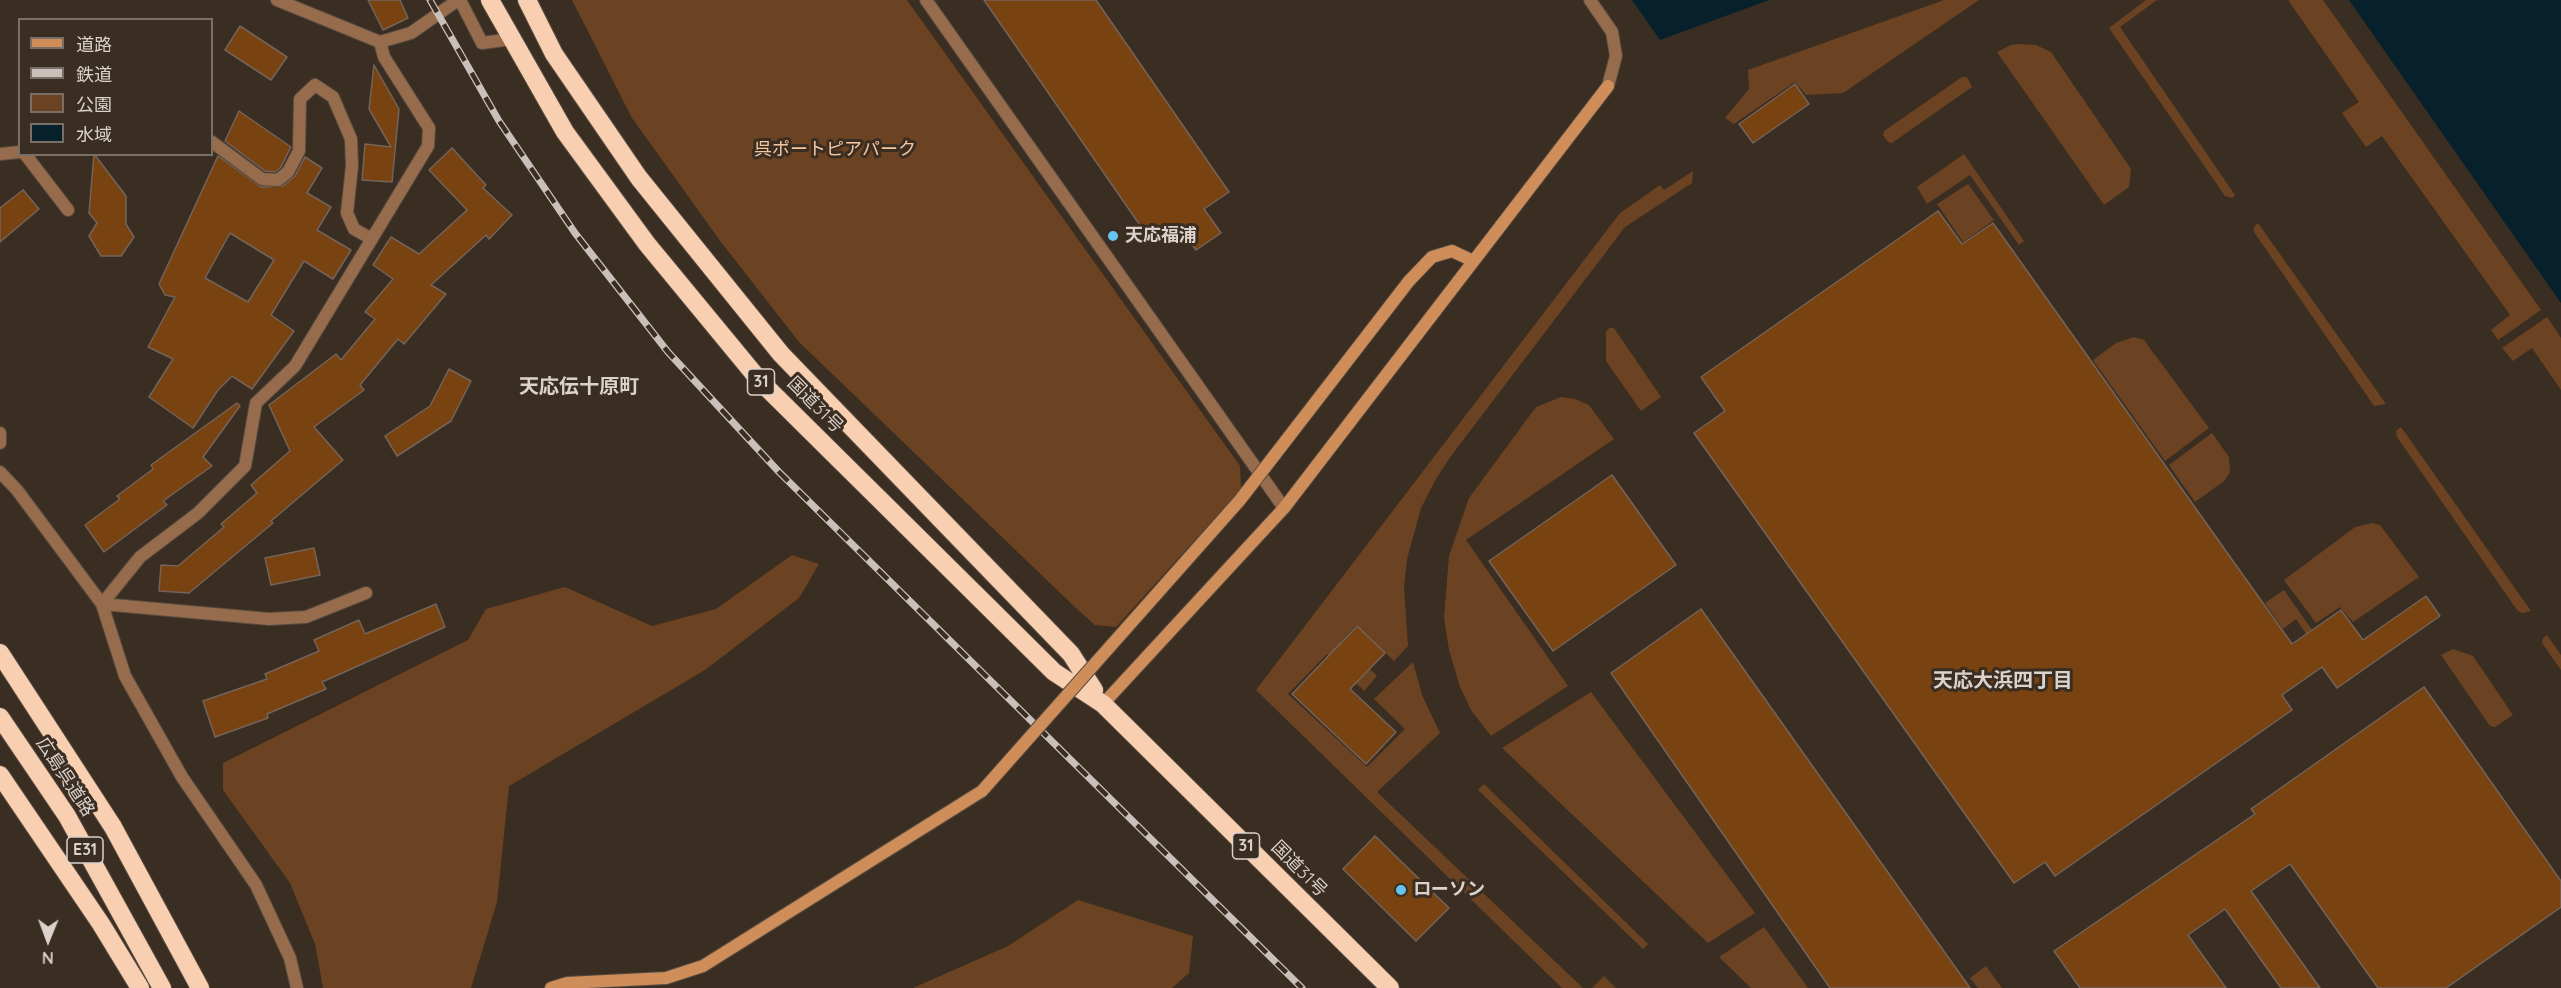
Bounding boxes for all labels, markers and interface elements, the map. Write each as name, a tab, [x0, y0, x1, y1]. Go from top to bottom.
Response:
legend	[18, 18, 213, 156]
text: 道路	[76, 33, 112, 56]
text: 鉄道	[76, 63, 112, 86]
text: 公園	[76, 93, 112, 116]
text: 水域	[76, 123, 112, 146]
park label: 呉ポートピアパーク	[754, 139, 916, 161]
place label: 天応福浦	[1125, 225, 1197, 247]
marker: 天応福浦	[1106, 229, 1120, 243]
road number: 31	[748, 369, 774, 395]
street label: 国道31号	[783, 373, 847, 437]
district label: 天応伝十原町	[519, 375, 639, 399]
district label: 天応大浜四丁目	[1933, 669, 2073, 693]
street label: 広島呉道路	[31, 733, 99, 821]
road number: 31	[1232, 833, 1260, 859]
road number: E31	[67, 837, 103, 863]
street label: 国道31号	[1267, 837, 1331, 901]
place label: ローソン	[1413, 879, 1485, 901]
marker: ローソン	[1394, 883, 1408, 897]
north arrow	[18, 910, 78, 970]
text: N	[42, 948, 54, 968]

